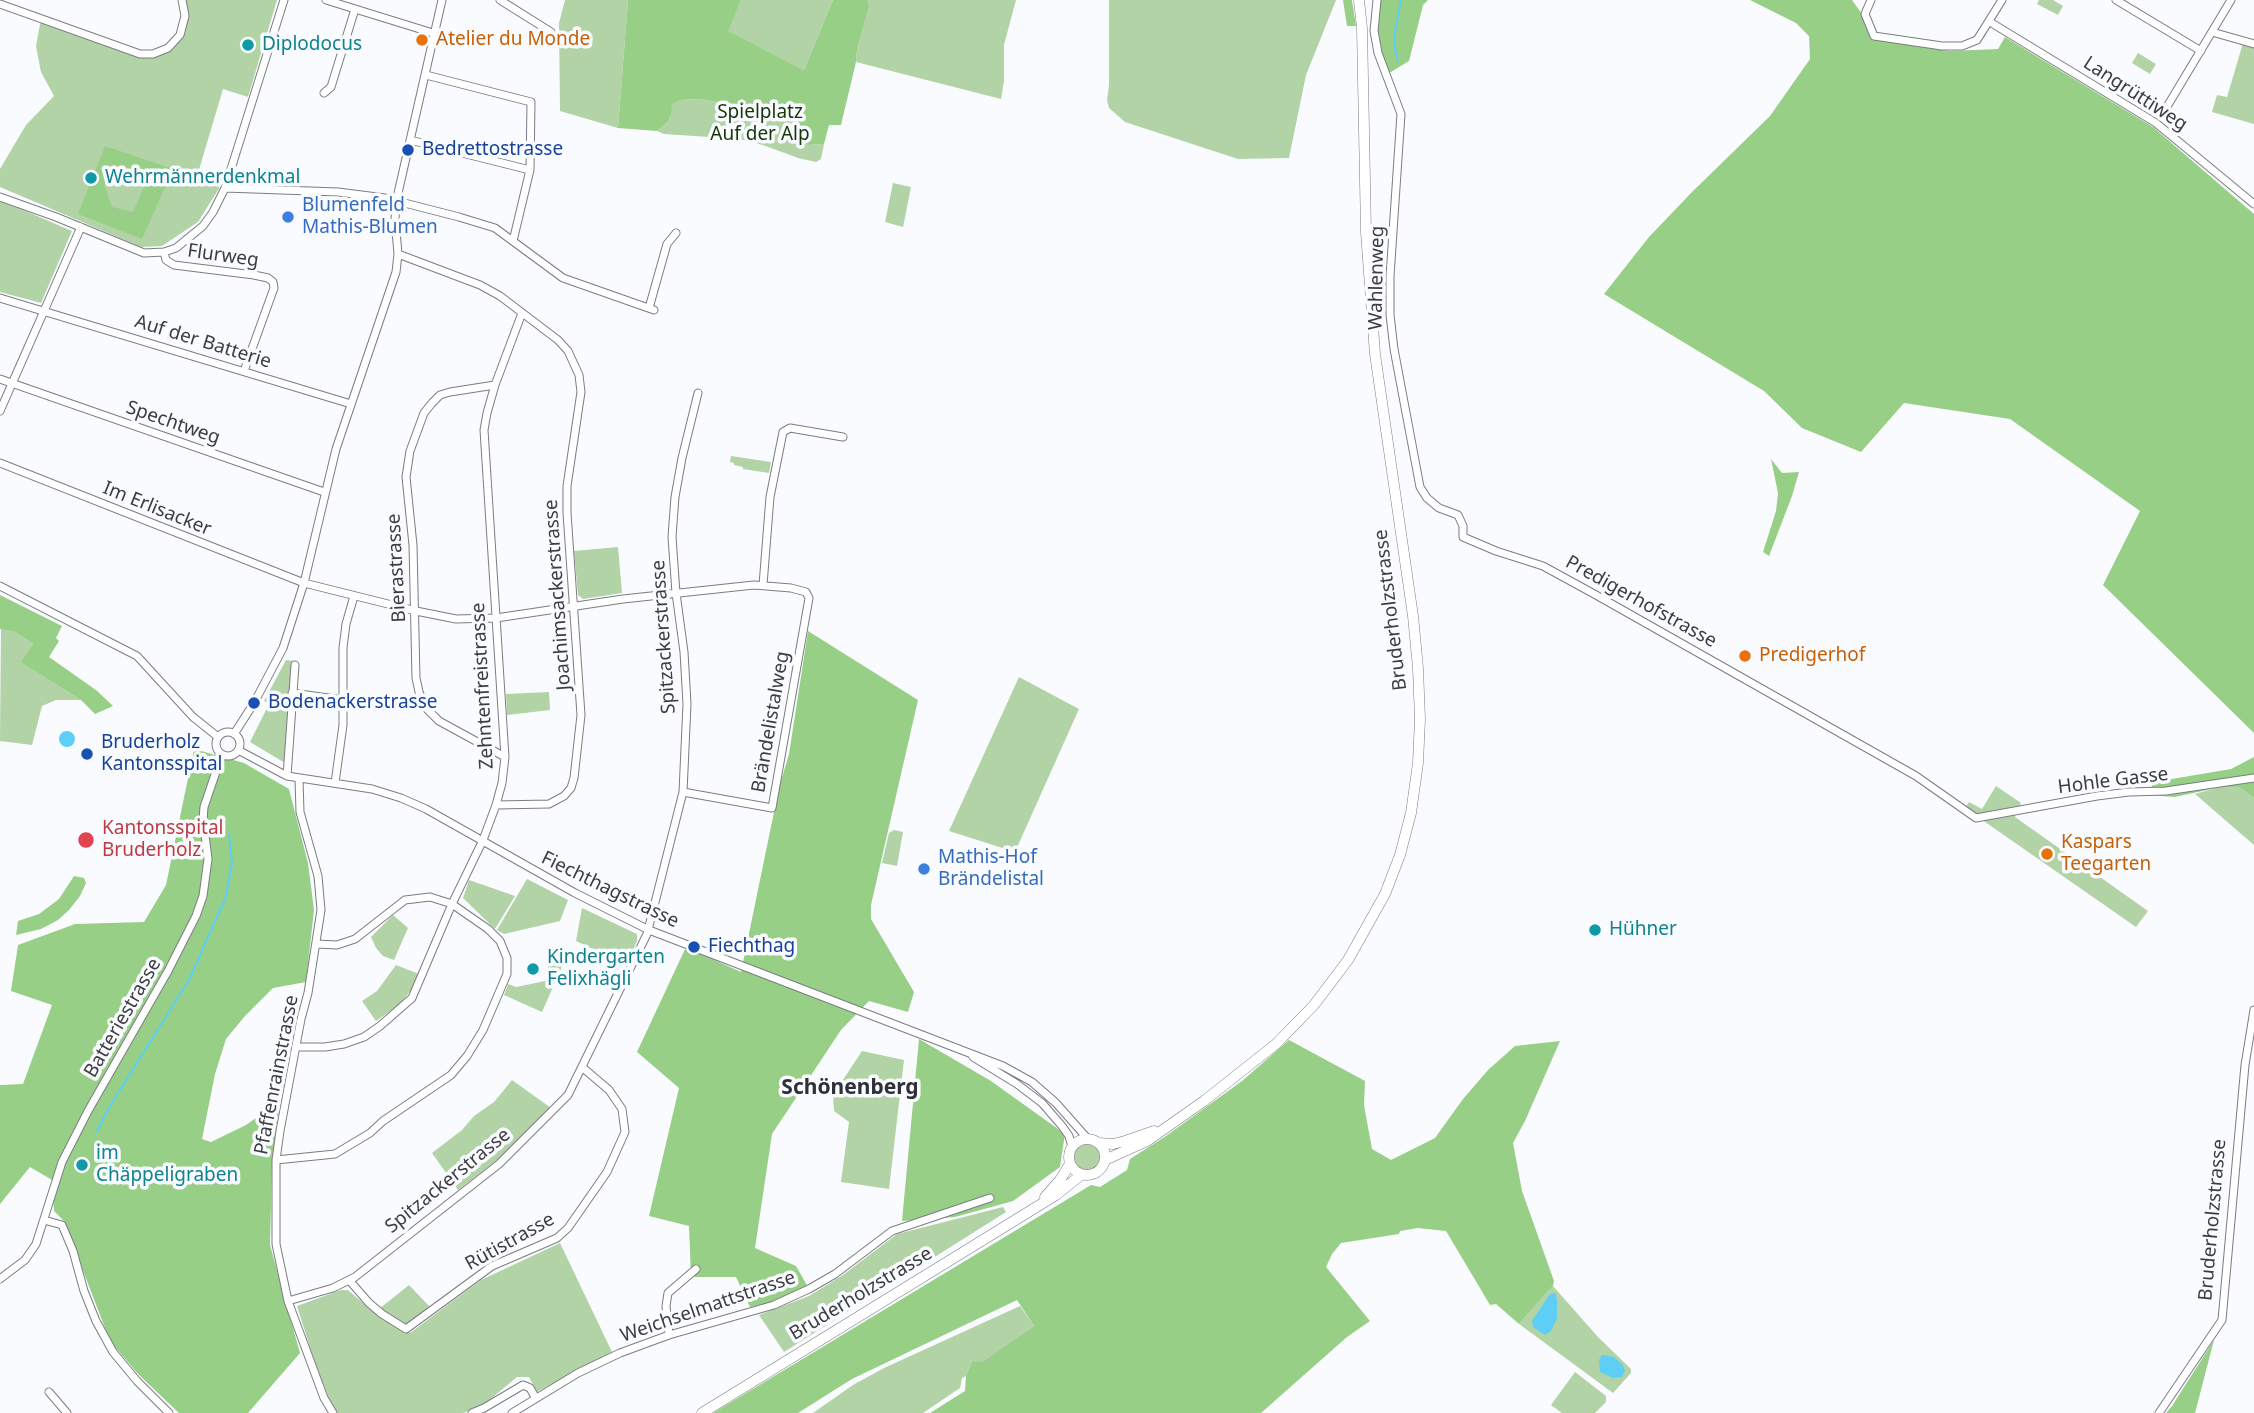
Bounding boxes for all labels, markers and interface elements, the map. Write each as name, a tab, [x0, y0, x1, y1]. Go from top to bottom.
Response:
place label: Atelier du Monde	[436, 29, 590, 51]
marker: Atelier du Monde	[414, 32, 430, 48]
place label: Diplodocus	[262, 34, 362, 56]
marker: Diplodocus	[240, 37, 256, 53]
street label: Langrüttiweg	[2079, 52, 2191, 136]
park label: Spielplatz Auf der Alp	[710, 102, 810, 146]
place label: Bedrettostrasse	[422, 139, 563, 161]
marker: Bedrettostrasse	[400, 142, 416, 158]
place label: Wehrmännerdenkmal	[105, 167, 300, 189]
marker: Wehrmännerdenkmal	[83, 170, 99, 186]
place label: Blumenfeld Mathis-Blumen	[302, 195, 438, 239]
marker: Blumenfeld Mathis-Blumen	[280, 209, 296, 225]
street label: Wahlenweg	[1365, 226, 1389, 330]
street label: Flurweg	[186, 240, 260, 272]
street label: Auf der Batterie	[132, 310, 274, 374]
street label: Spechtweg	[123, 396, 223, 450]
street label: Im Erlisacker	[99, 477, 215, 541]
street label: Joachimsackerstrasse	[540, 499, 576, 691]
street label: Bierastrasse	[383, 513, 411, 623]
street label: Bruderholzstrasse	[1370, 528, 1412, 692]
street label: Predigerhofstrasse	[1561, 551, 1721, 653]
street label: Spitzackerstrasse	[647, 559, 681, 715]
street label: Zehntenfreistrasse	[467, 602, 499, 770]
place label: Predigerhof	[1759, 645, 1865, 667]
marker: Predigerhof	[1737, 648, 1753, 664]
street label: Brändelistalweg	[747, 649, 795, 795]
place label: Bodenackerstrasse	[268, 692, 437, 714]
marker: Bodenackerstrasse	[246, 695, 262, 711]
place label: Bruderholz Kantonsspital	[101, 732, 222, 776]
marker: Bruderholz Kantonsspital	[79, 746, 95, 762]
street label: Hohle Gasse	[2056, 763, 2170, 799]
place label: Kantonsspital Bruderholz	[102, 818, 223, 862]
marker: Kantonsspital Bruderholz	[76, 830, 96, 850]
place label: Kaspars Teegarten	[2061, 832, 2151, 876]
marker: Kaspars Teegarten	[2039, 846, 2055, 862]
street label: Fiechthagstrasse	[537, 847, 683, 933]
place label: Mathis-Hof Brändelistal	[938, 847, 1044, 891]
marker: Mathis-Hof Brändelistal	[916, 861, 932, 877]
place label: Hühner	[1609, 919, 1677, 941]
marker: Hühner	[1587, 922, 1603, 938]
place label: Fiechthag	[708, 936, 795, 958]
marker: Fiechthag	[686, 939, 702, 955]
place label: Kindergarten Felixhägli	[547, 947, 665, 991]
street label: Batteriestrasse	[80, 954, 166, 1082]
marker: Kindergarten Felixhägli	[525, 961, 541, 977]
street label: Pfaffenrainstrasse	[250, 993, 304, 1157]
district label: Schönenberg	[781, 1075, 919, 1101]
street label: Spitzackerstrasse	[381, 1124, 515, 1238]
street label: Bruderholzstrasse	[2195, 1138, 2231, 1302]
place label: im Chäppeligraben	[96, 1143, 238, 1187]
marker: im Chäppeligraben	[74, 1157, 90, 1173]
street label: Rütistrasse	[461, 1208, 559, 1276]
street label: Bruderholzstrasse	[786, 1242, 936, 1346]
street label: Weichselmattstrasse	[617, 1266, 799, 1348]

